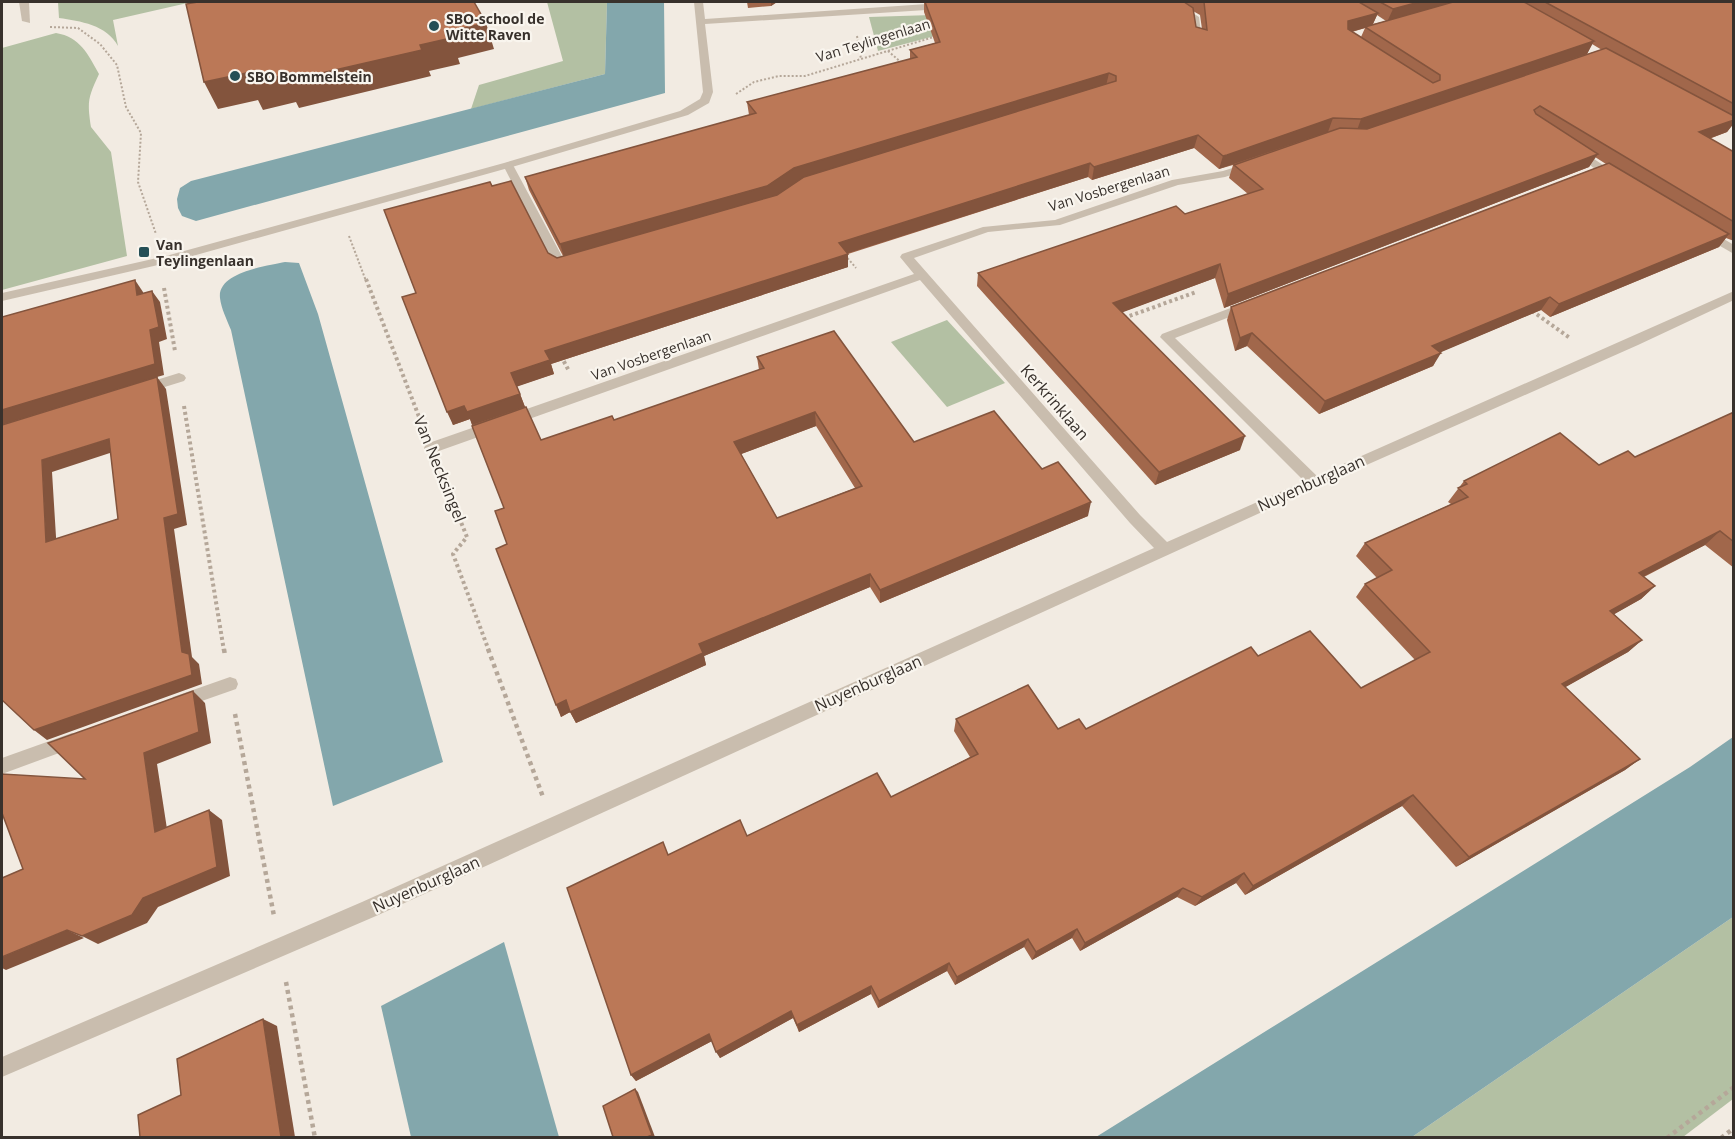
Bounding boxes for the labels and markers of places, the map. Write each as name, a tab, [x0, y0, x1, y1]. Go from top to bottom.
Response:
place label: SBO-school de Witte Raven	[446, 9, 545, 44]
marker: SBO-school de Witte Raven	[427, 19, 441, 33]
place label: SBO Bommelstein	[247, 67, 372, 86]
marker: SBO Bommelstein	[228, 69, 242, 83]
place label: Van Teylingenlaan	[156, 235, 254, 270]
marker: Van Teylingenlaan	[137, 245, 151, 259]

